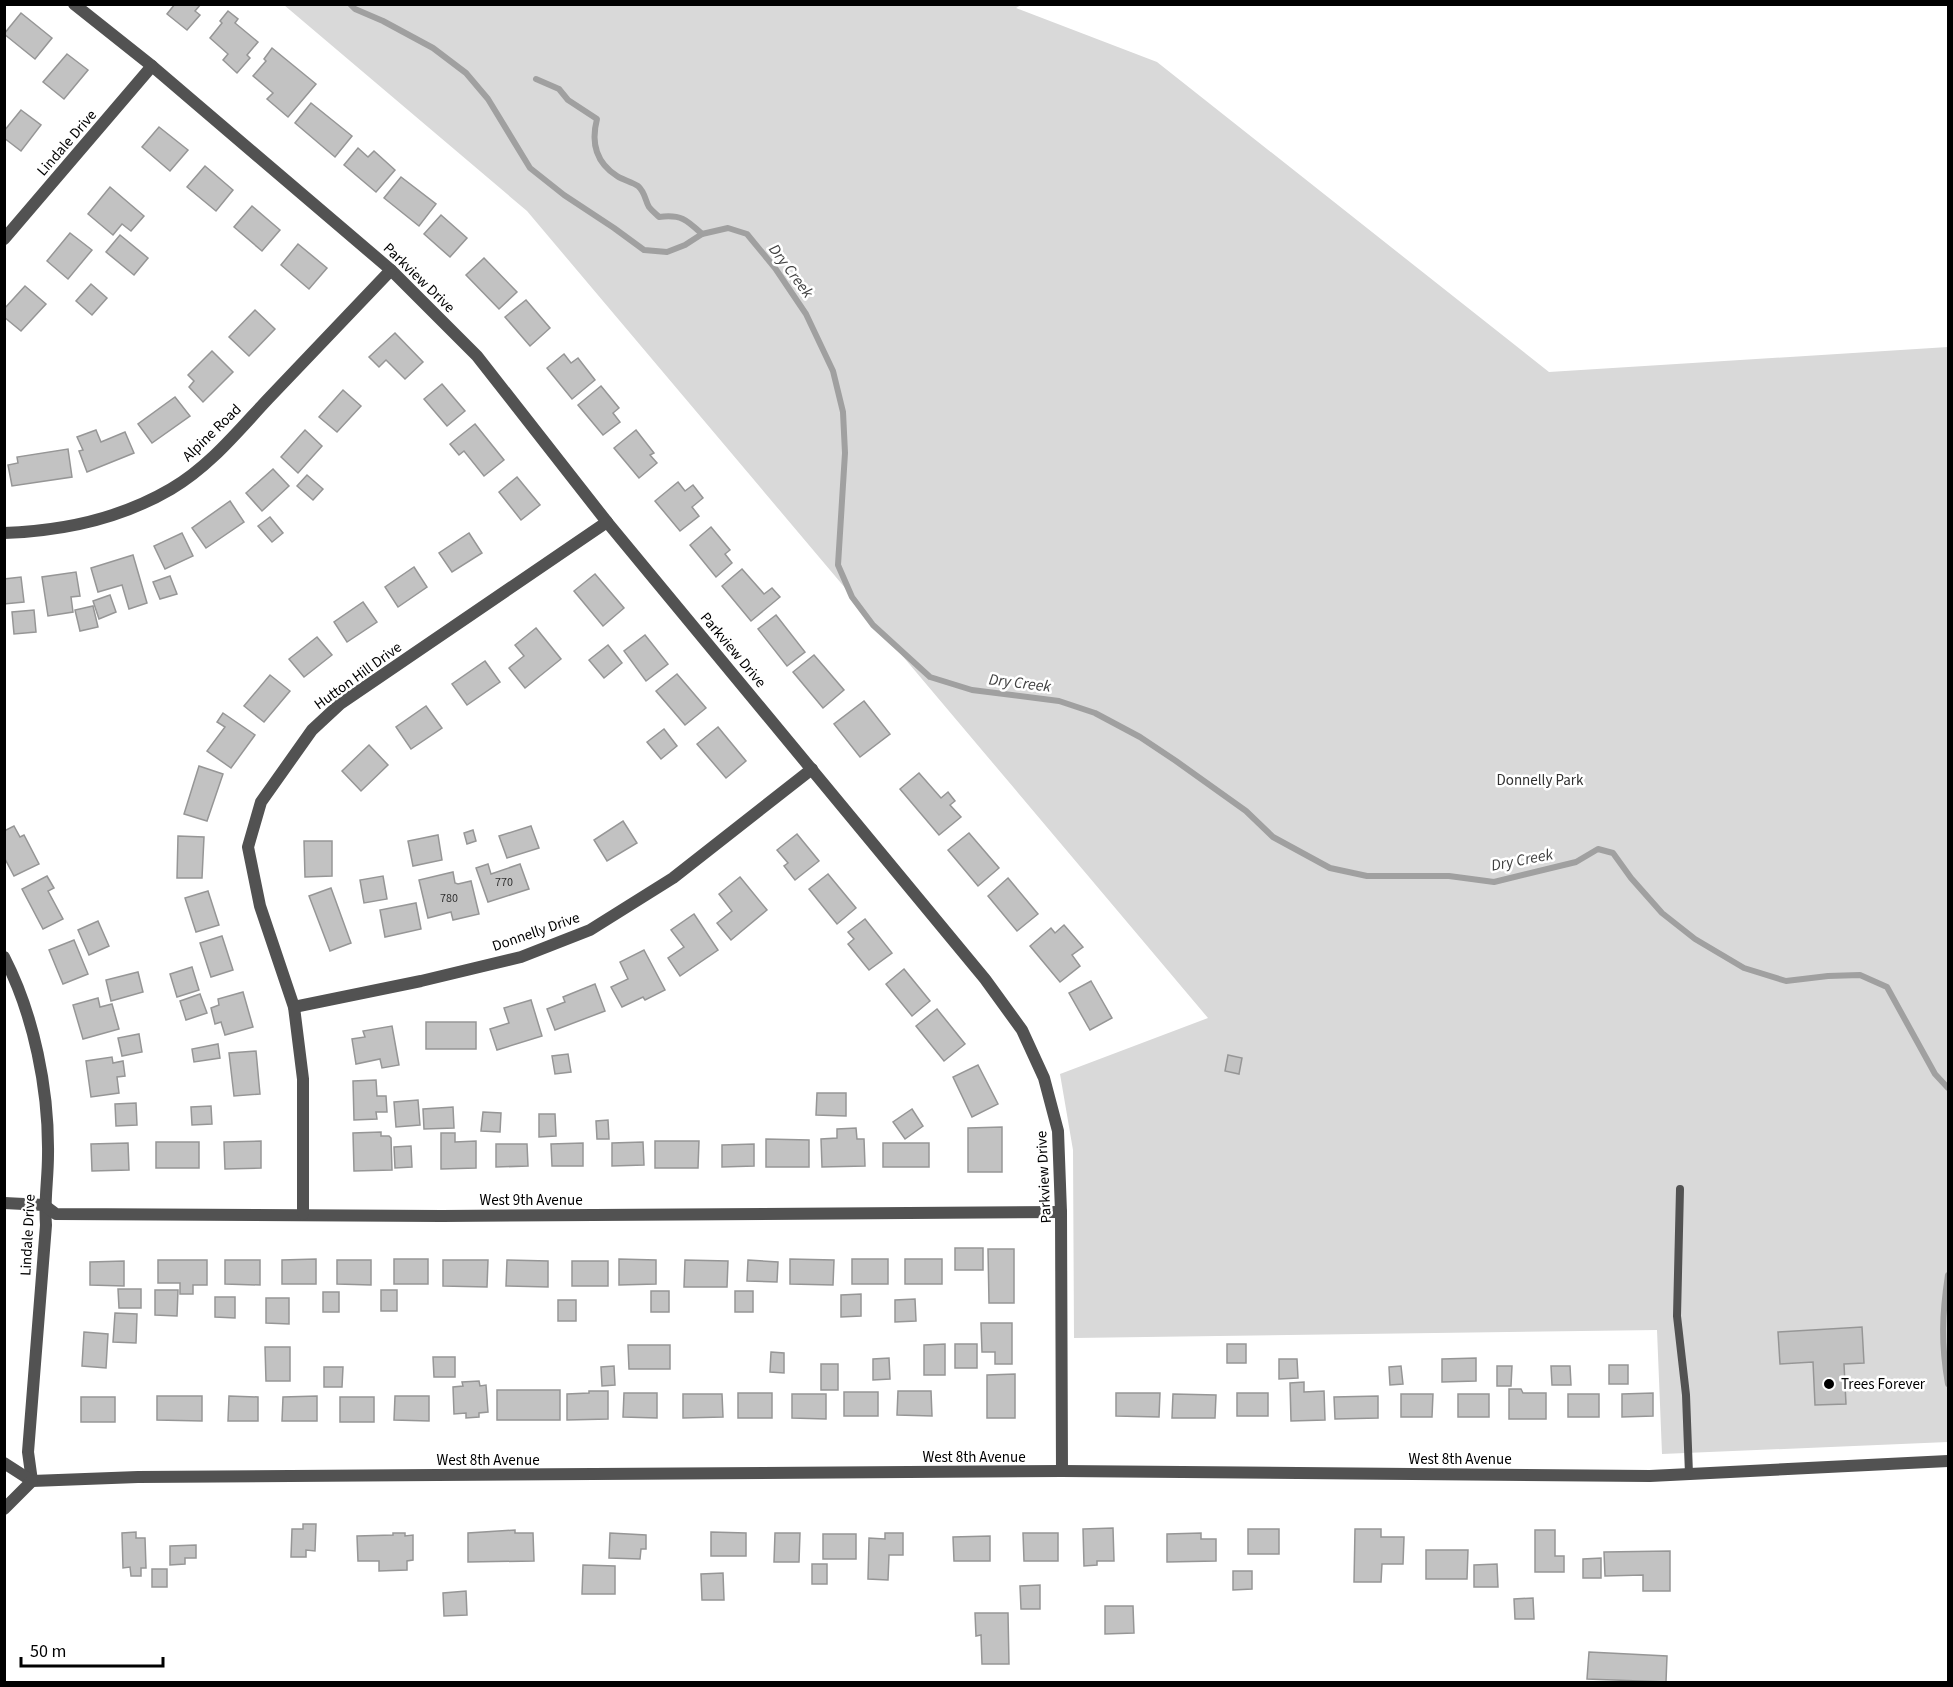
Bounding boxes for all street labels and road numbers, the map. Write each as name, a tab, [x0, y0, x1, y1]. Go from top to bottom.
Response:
street label: Lindale Drive	[32, 105, 102, 181]
street label: Parkview Drive	[378, 238, 460, 318]
street label: Alpine Road	[178, 399, 246, 467]
street label: Parkview Drive	[695, 608, 771, 692]
street label: Hutton Hill Drive	[310, 637, 406, 715]
street label: Donnelly Drive	[489, 907, 583, 957]
street label: Parkview Drive	[1031, 1130, 1057, 1224]
street label: West 9th Avenue	[479, 1190, 583, 1211]
street label: Lindale Drive	[15, 1194, 41, 1276]
street label: West 8th Avenue	[922, 1447, 1026, 1468]
street label: West 8th Avenue	[1408, 1449, 1512, 1470]
street label: West 8th Avenue	[436, 1450, 540, 1471]

